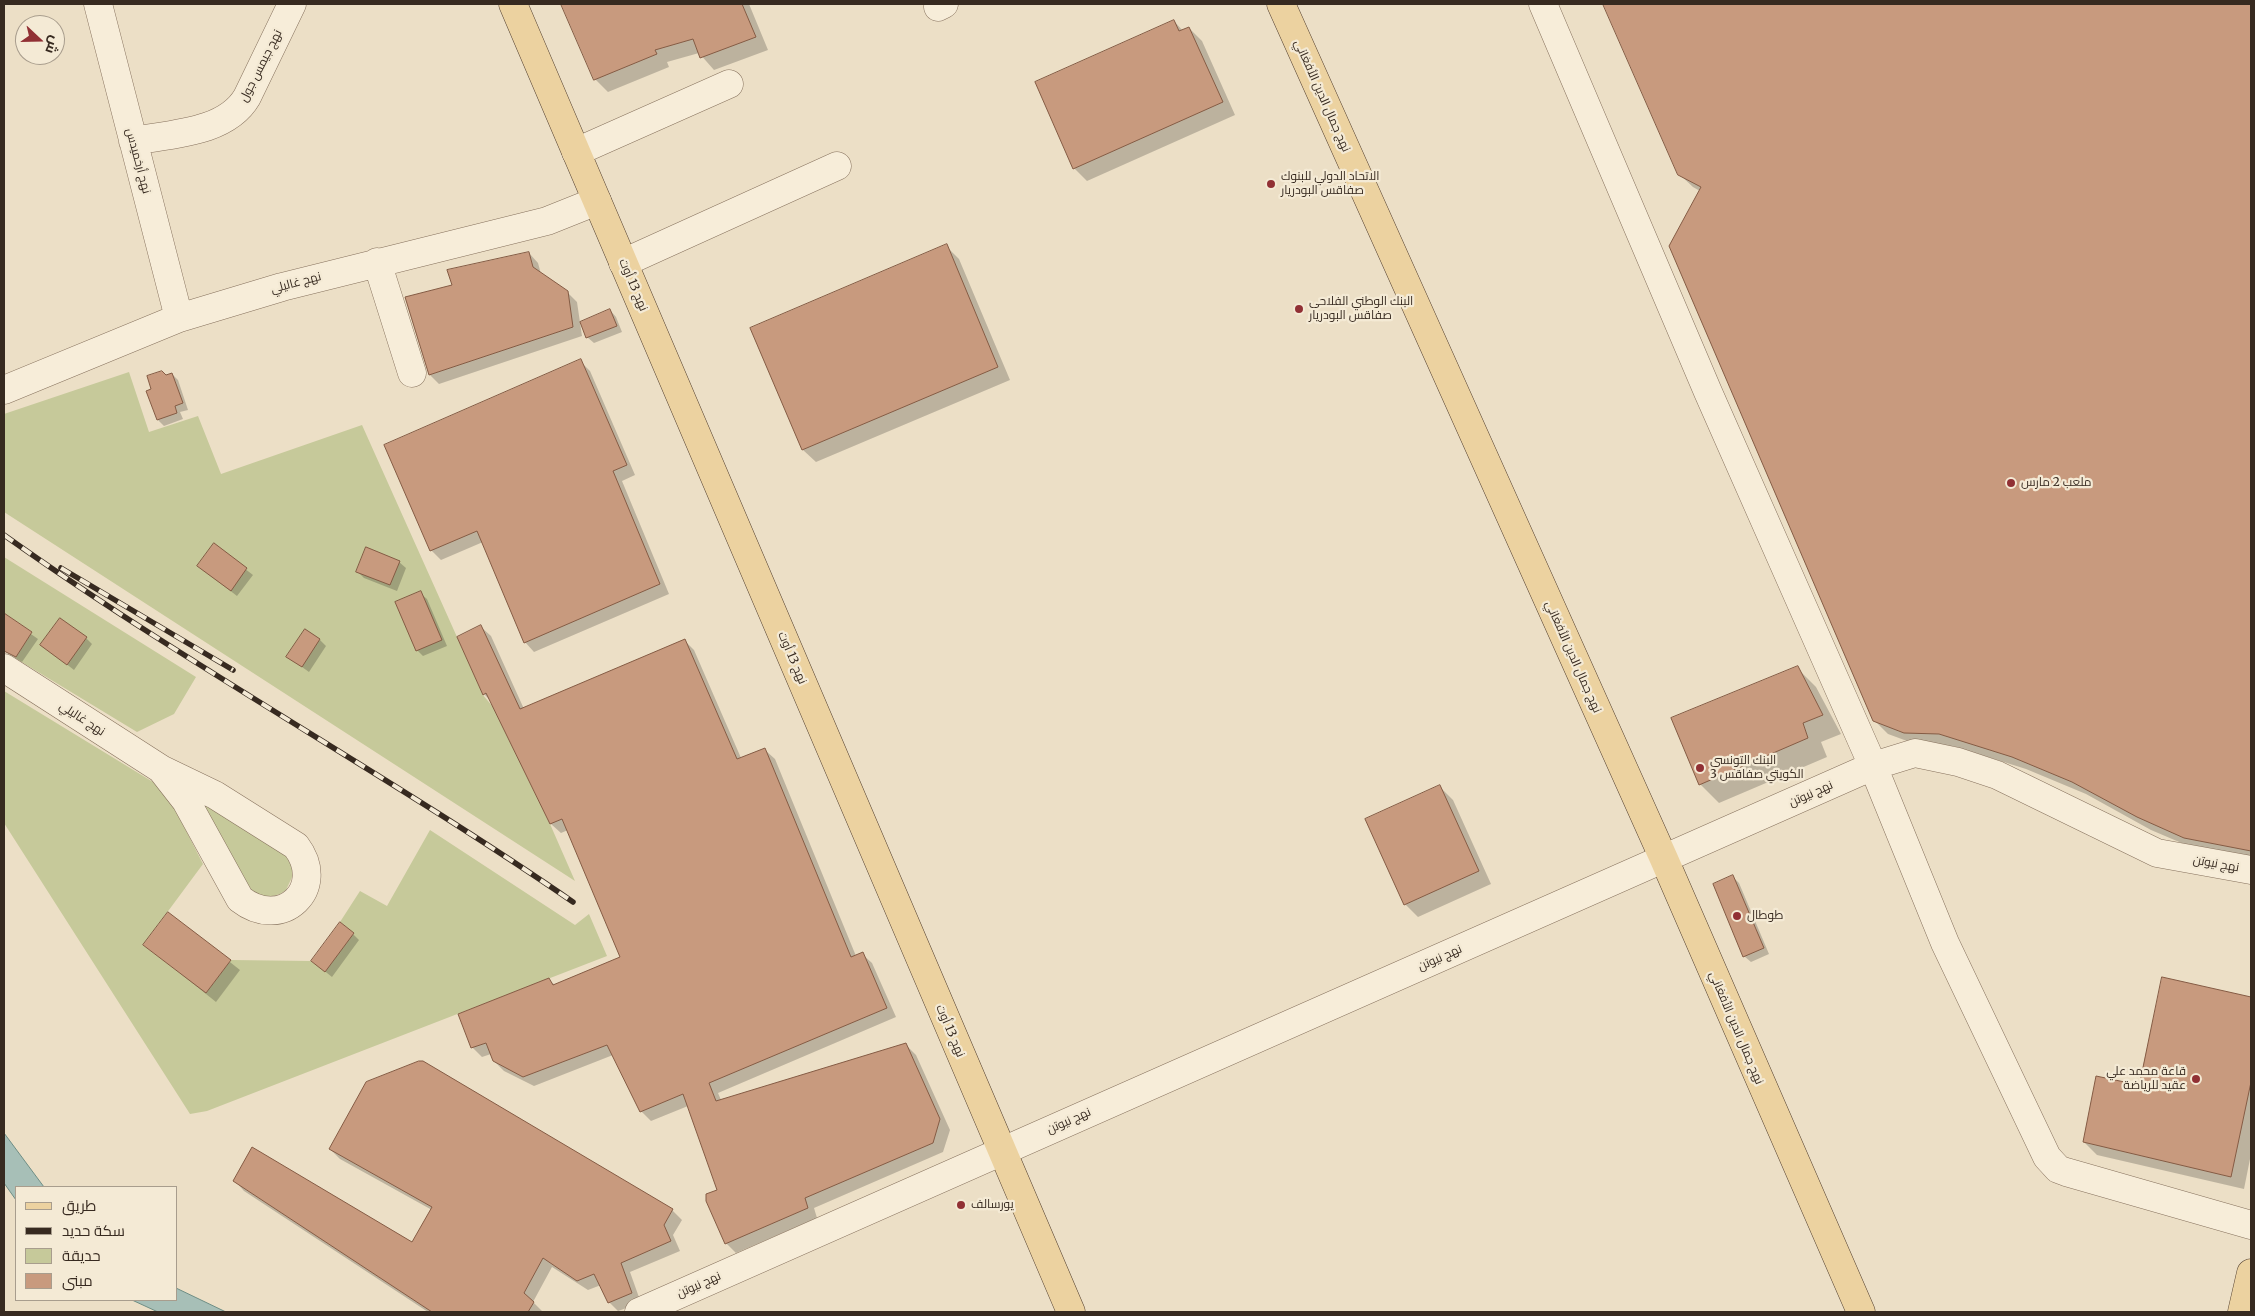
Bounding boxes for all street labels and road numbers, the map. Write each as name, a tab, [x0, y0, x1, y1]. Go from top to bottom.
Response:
street label: نهج جيمس جول	[237, 27, 285, 105]
street label: نهج جمال الدين الأفغاني	[1291, 38, 1353, 154]
street label: نهج أرخميدس	[122, 127, 154, 195]
street label: نهج 13 أوت	[616, 257, 650, 313]
street label: نهج غاليلي	[269, 269, 323, 297]
street label: نهج جمال الدين الأفغاني	[1542, 599, 1604, 715]
street label: نهج 13 أوت	[775, 630, 809, 686]
street label: نهج غاليلي	[56, 699, 108, 739]
street label: نهج نيوتن	[1787, 778, 1835, 810]
street label: نهج نيوتن	[2192, 853, 2240, 875]
street label: نهج نيوتن	[1416, 942, 1464, 974]
street label: نهج جمال الدين الأفغاني	[1706, 969, 1766, 1087]
street label: نهج 13 أوت	[933, 1003, 967, 1059]
street label: نهج نيوتن	[1045, 1105, 1093, 1137]
street label: نهج نيوتن	[675, 1269, 723, 1301]

